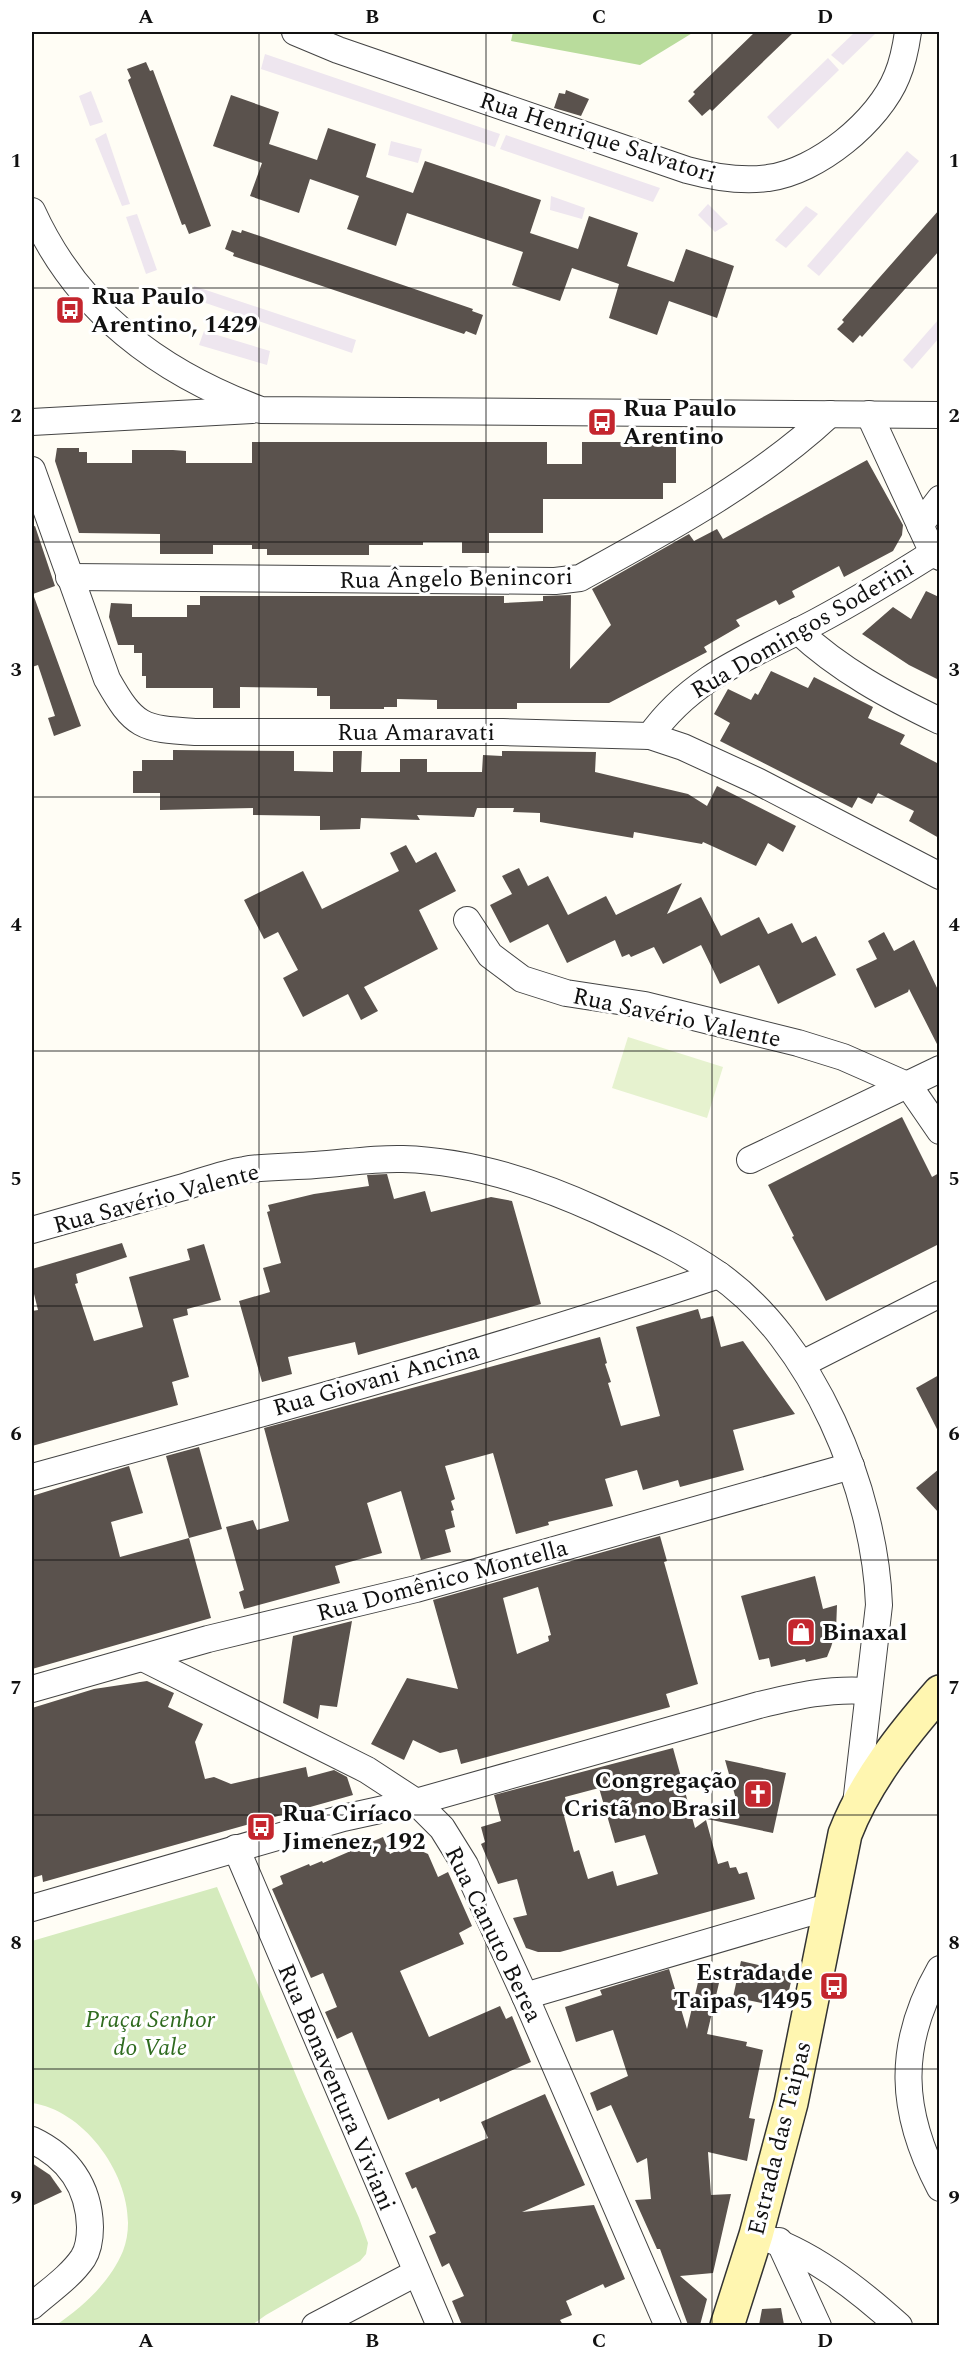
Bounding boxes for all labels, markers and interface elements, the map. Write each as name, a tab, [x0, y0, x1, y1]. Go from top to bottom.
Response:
text: A	[138, 2, 154, 32]
text: B	[365, 2, 379, 32]
text: C	[592, 2, 606, 32]
text: D	[817, 2, 833, 32]
street label: Rua Henrique Salvatori	[475, 83, 721, 193]
text: 1	[10, 146, 22, 176]
text: 1	[948, 146, 960, 176]
place label: Rua Paulo Arentino, 1429	[91, 279, 258, 343]
bus stop icon: Rua Paulo Arentino, 1429	[54, 294, 86, 326]
place label: Rua Paulo Arentino	[623, 391, 736, 455]
text: 2	[10, 401, 22, 431]
text: 2	[948, 401, 960, 431]
bus stop icon: Rua Paulo Arentino	[586, 406, 618, 438]
street label: Rua Domingos Soderini	[684, 551, 921, 709]
street label: Rua Ângelo Benincori	[339, 559, 573, 599]
text: 3	[10, 655, 22, 685]
text: 3	[948, 655, 960, 685]
street label: Rua Amaravati	[337, 715, 495, 751]
text: 4	[10, 910, 22, 940]
text: 4	[948, 910, 960, 940]
street label: Rua Savério Valente	[569, 978, 784, 1058]
street label: Rua Savério Valente	[49, 1154, 263, 1244]
text: 5	[10, 1164, 22, 1194]
text: 5	[948, 1164, 960, 1194]
street label: Rua Giovani Ancina	[269, 1333, 484, 1427]
text: 6	[10, 1419, 22, 1449]
text: 6	[948, 1419, 960, 1449]
street label: Rua Domênico Montella	[313, 1530, 572, 1632]
place label: Binaxal	[822, 1615, 907, 1651]
shop icon: Binaxal	[785, 1616, 817, 1648]
text: 7	[10, 1673, 22, 1703]
text: 7	[948, 1673, 960, 1703]
place label: Congregação Cristã no Brasil	[564, 1763, 737, 1827]
church icon: Congregação Cristã no Brasil	[742, 1778, 774, 1810]
place label: Rua Ciríaco Jimenez, 192	[282, 1796, 425, 1860]
bus stop icon: Rua Ciríaco Jimenez, 192	[245, 1811, 277, 1843]
street label: Rua Canuto Berea	[435, 1840, 551, 2029]
text: 8	[10, 1928, 22, 1958]
text: 8	[948, 1928, 960, 1958]
place label: Estrada de Taipas, 1495	[673, 1955, 813, 2019]
street label: Rua Bonaventura Viviani	[268, 1958, 405, 2217]
bus stop icon: Estrada de Taipas, 1495	[818, 1970, 850, 2002]
park label: Praça Senhor do Vale	[85, 2002, 216, 2066]
street label: Estrada das Taipas	[738, 2037, 822, 2239]
text: 9	[10, 2183, 22, 2213]
text: 9	[948, 2183, 960, 2213]
text: A	[138, 2326, 154, 2356]
text: B	[365, 2326, 379, 2356]
text: C	[592, 2326, 606, 2356]
text: D	[817, 2326, 833, 2356]

